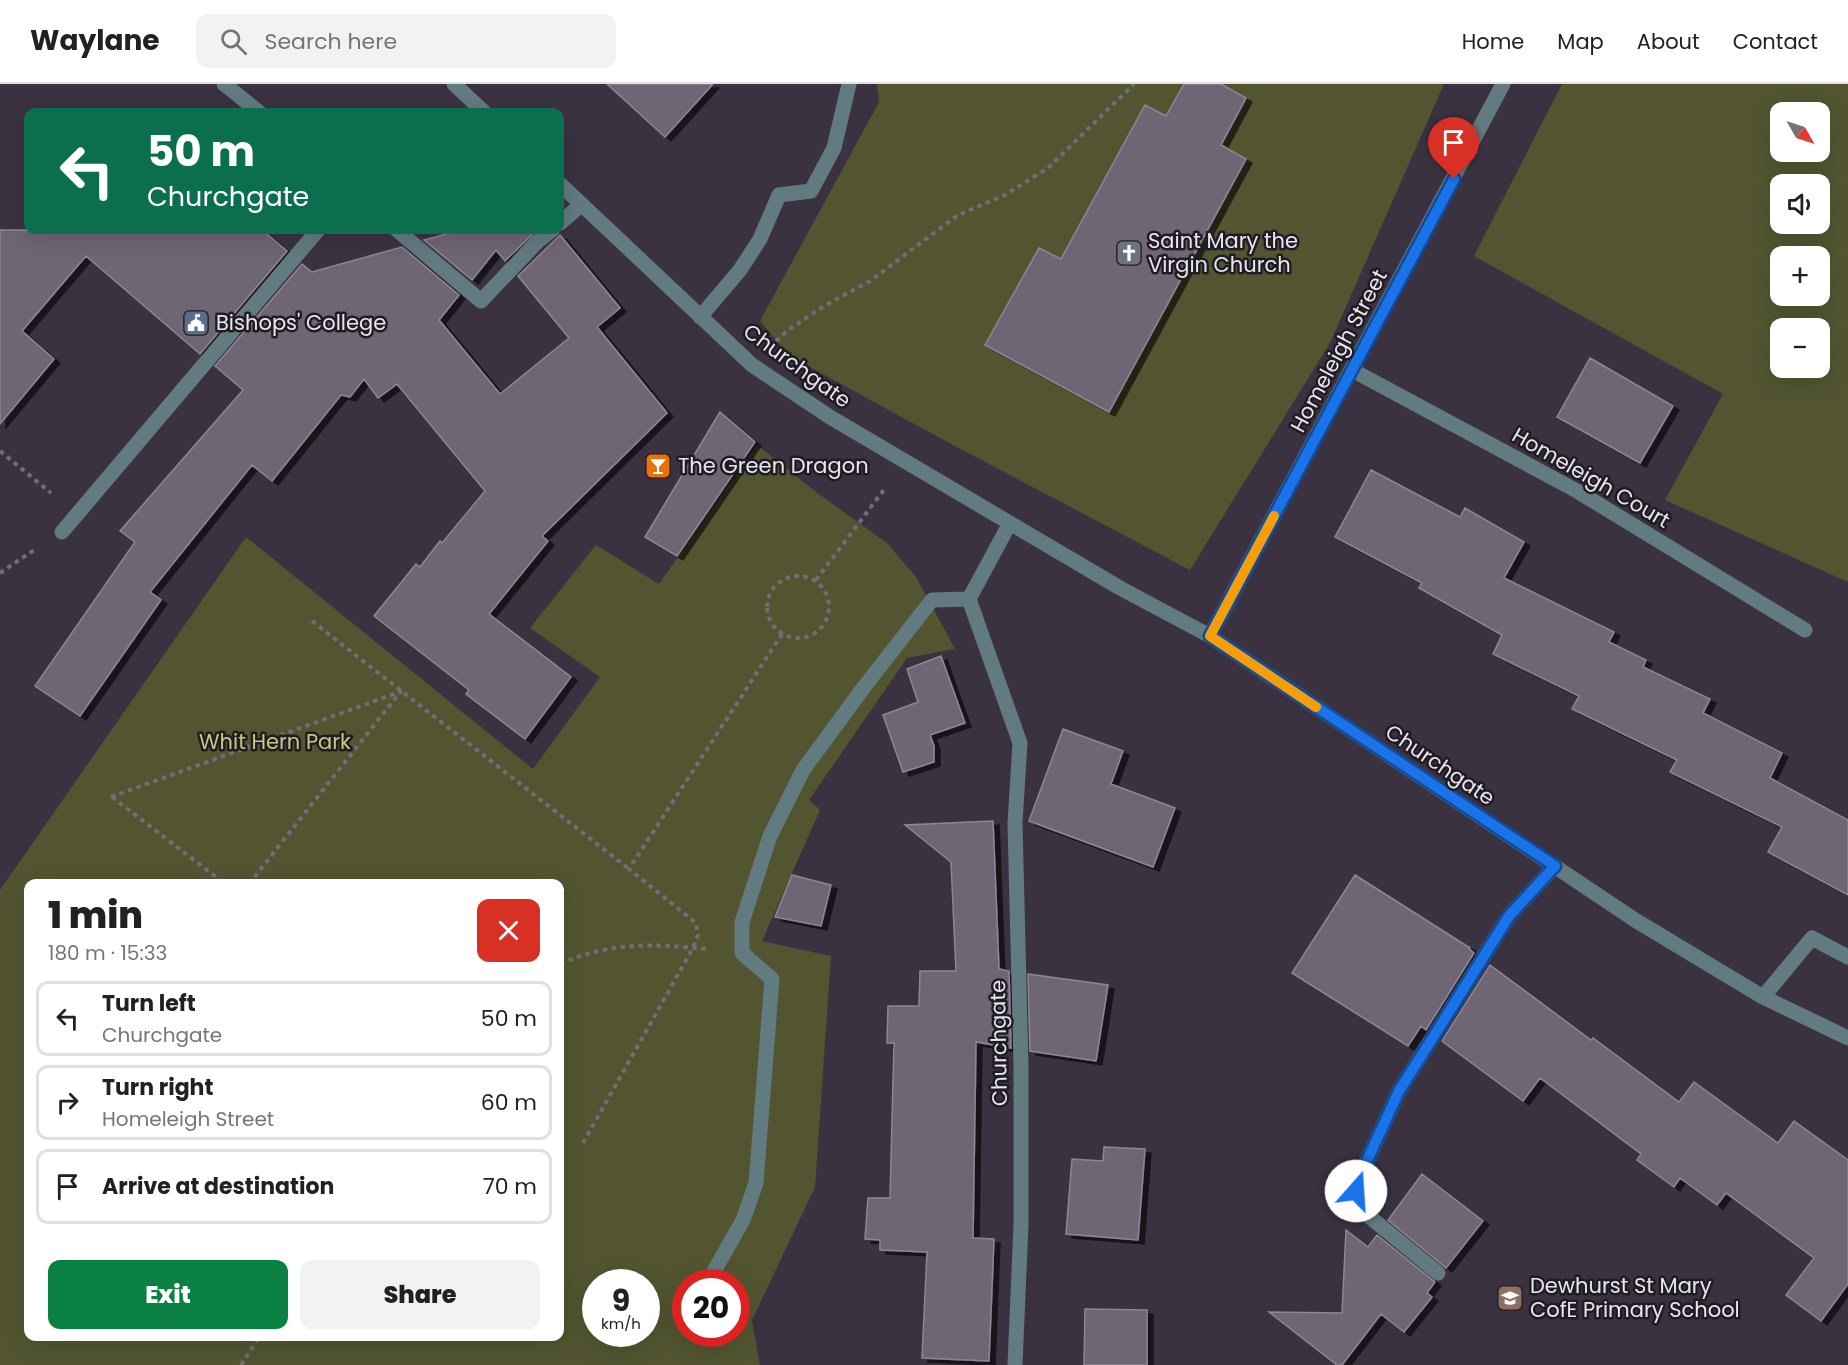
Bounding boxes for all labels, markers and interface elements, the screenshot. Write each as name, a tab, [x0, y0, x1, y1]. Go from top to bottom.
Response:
search box	[196, 14, 616, 68]
text: Waylane	[30, 21, 160, 60]
icon: search	[217, 25, 250, 58]
text: Search here	[265, 26, 397, 57]
text: Home	[1462, 27, 1524, 56]
text: Map	[1557, 27, 1604, 56]
text: About	[1637, 27, 1700, 56]
text: Contact	[1733, 27, 1818, 56]
north arrow	[1770, 102, 1830, 162]
map controls	[1770, 102, 1830, 378]
pin	[1428, 117, 1479, 179]
text: 50 m	[147, 122, 255, 181]
icon: arrive	[1437, 126, 1470, 159]
icon: left	[48, 132, 126, 210]
button: sound	[1770, 174, 1830, 234]
text: Churchgate	[147, 178, 309, 215]
place label: Saint Mary the Virgin Church	[1148, 226, 1298, 279]
church icon: Saint Mary the Virgin Church	[1114, 238, 1144, 268]
button: +	[1770, 246, 1830, 306]
street label: Homeleigh Street	[1283, 264, 1394, 437]
public building icon: Bishops' College	[181, 308, 211, 338]
place label: Bishops' College	[216, 308, 386, 337]
street label: Churchgate	[738, 317, 857, 414]
button: −	[1770, 318, 1830, 378]
street label: Homeleigh Court	[1507, 421, 1675, 535]
bar icon: The Green Dragon	[643, 451, 673, 481]
place label: The Green Dragon	[678, 451, 869, 480]
street label: Churchgate	[1380, 717, 1501, 812]
park label: Whit Hern Park	[199, 727, 351, 756]
text: 1 min	[48, 890, 143, 941]
button: close	[477, 899, 540, 962]
text: 180 m · 15:33	[48, 939, 167, 967]
street label: Churchgate	[983, 980, 1014, 1106]
text: Turn left	[102, 988, 196, 1019]
icon: left	[51, 1002, 84, 1035]
text: 50 m	[481, 1003, 537, 1034]
text: Churchgate	[102, 1021, 222, 1049]
text: Turn right	[102, 1072, 213, 1103]
icon: right	[51, 1086, 84, 1119]
text: 60 m	[481, 1087, 537, 1118]
text: Homeleigh Street	[102, 1105, 274, 1133]
position arrow	[1324, 1159, 1388, 1223]
icon: arrive	[51, 1170, 84, 1203]
text: Arrive at destination	[102, 1171, 334, 1202]
text: 70 m	[483, 1171, 537, 1202]
button: Exit	[48, 1260, 288, 1329]
button: Share	[300, 1260, 540, 1329]
speed limit sign: 20	[672, 1269, 750, 1347]
place label: Dewhurst St Mary CofE Primary School	[1530, 1271, 1740, 1324]
text: 9	[612, 1279, 630, 1322]
school or university icon: Dewhurst St Mary CofE Primary School	[1495, 1283, 1525, 1313]
text: km/h	[601, 1313, 641, 1334]

